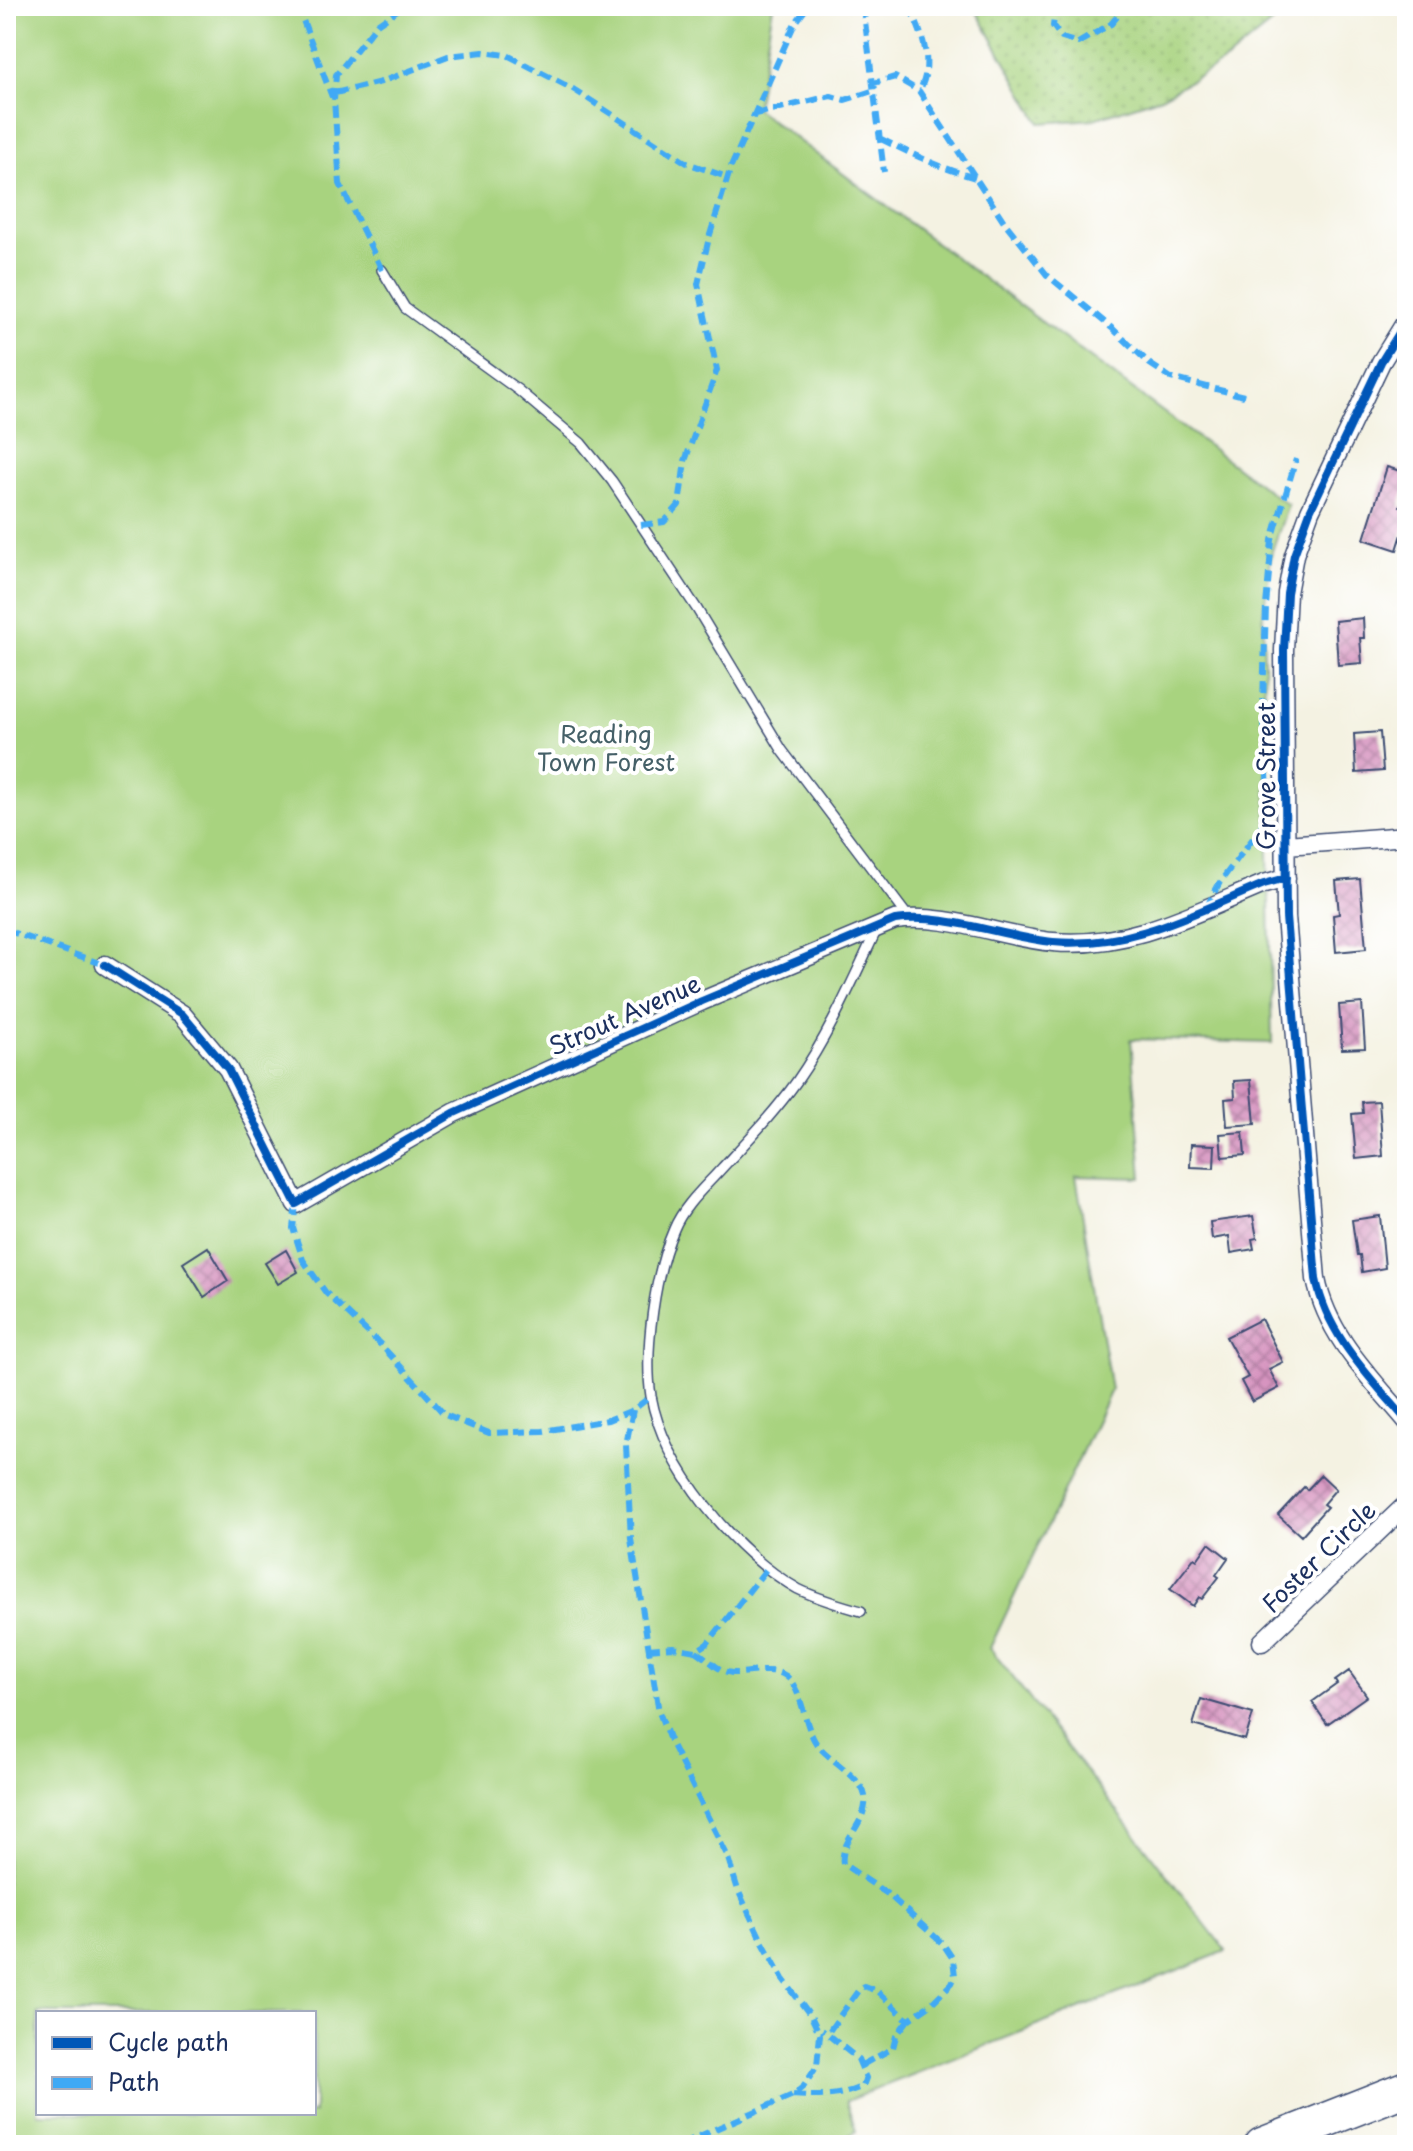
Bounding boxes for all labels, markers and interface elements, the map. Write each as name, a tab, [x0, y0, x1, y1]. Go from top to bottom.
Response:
street label: Grove Street	[1247, 702, 1283, 850]
park label: Reading Town Forest	[537, 715, 675, 779]
street label: Strout Avenue	[542, 964, 706, 1064]
street label: Foster Circle	[1253, 1492, 1383, 1620]
legend	[36, 2011, 316, 2115]
text: Cycle path	[108, 2023, 229, 2059]
text: Path	[108, 2063, 160, 2099]

